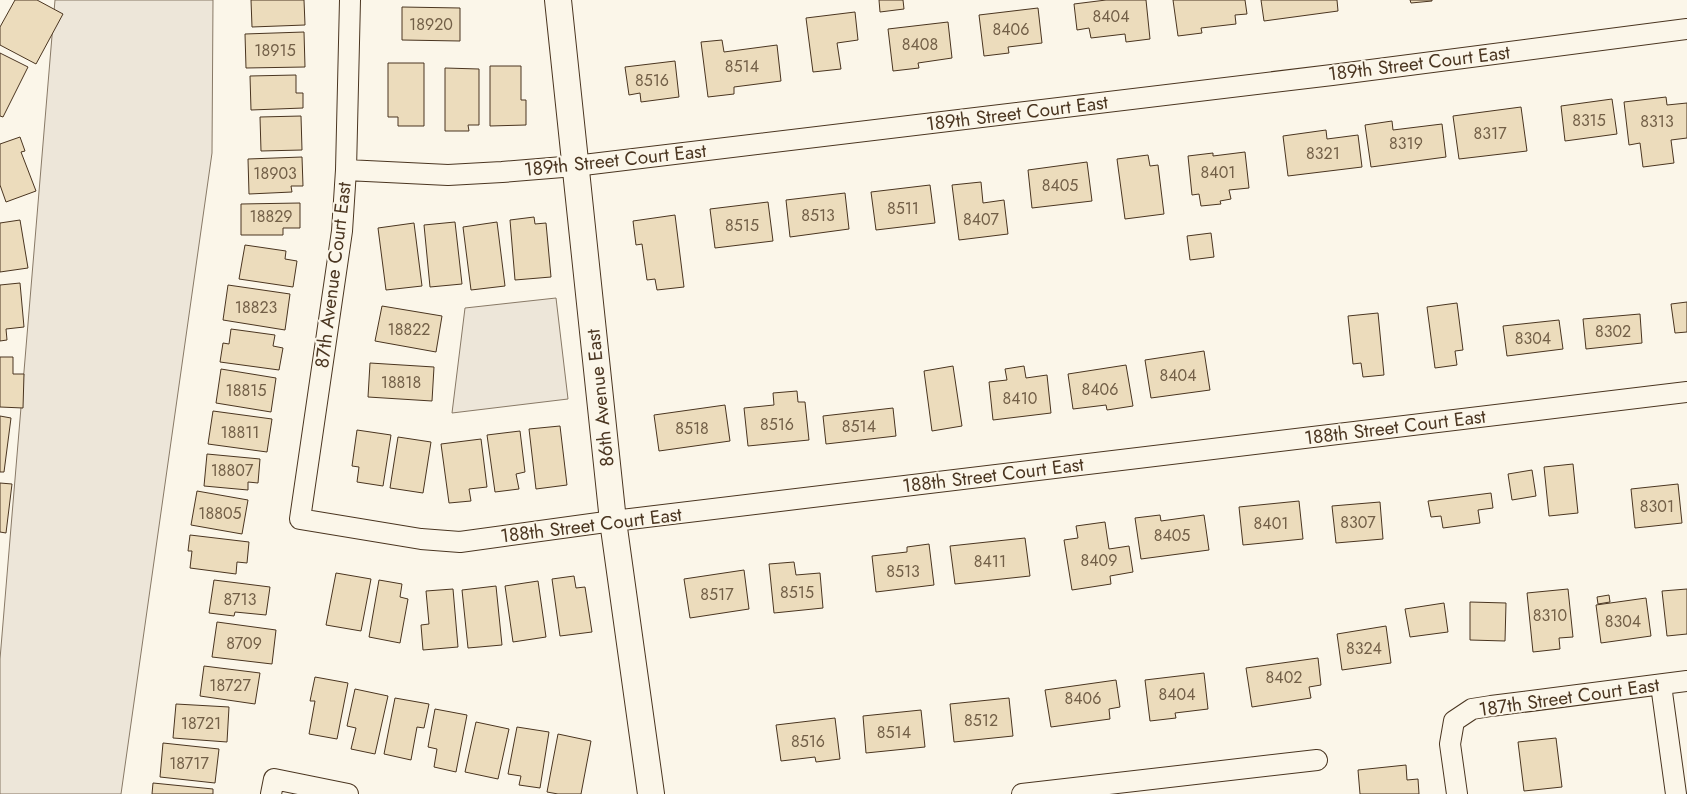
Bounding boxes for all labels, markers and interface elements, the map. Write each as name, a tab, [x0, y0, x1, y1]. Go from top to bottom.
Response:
house number: 8404	[1093, 5, 1130, 28]
house number: 18920	[409, 13, 453, 36]
house number: 8406	[993, 18, 1029, 41]
house number: 8408	[902, 33, 938, 56]
street label: 189th Street Court East	[1326, 38, 1512, 88]
house number: 18915	[254, 39, 296, 62]
house number: 8514	[725, 55, 759, 78]
house number: 8516	[635, 69, 669, 92]
street label: 189th Street Court East	[924, 88, 1110, 138]
house number: 8315	[1572, 109, 1606, 132]
house number: 8313	[1640, 110, 1674, 133]
house number: 8317	[1473, 122, 1507, 145]
house number: 8319	[1389, 132, 1423, 155]
street label: 189th Street Court East	[523, 137, 708, 183]
house number: 8321	[1306, 142, 1340, 165]
house number: 8401	[1201, 161, 1235, 184]
house number: 18903	[253, 162, 297, 185]
house number: 8405	[1042, 174, 1078, 197]
street label: 87th Avenue Court East	[308, 180, 358, 370]
house number: 8511	[887, 197, 919, 220]
house number: 8513	[801, 204, 835, 227]
house number: 18829	[250, 205, 293, 228]
house number: 8407	[963, 208, 1000, 231]
house number: 8515	[725, 214, 759, 237]
house number: 18823	[235, 296, 278, 319]
house number: 18822	[388, 318, 430, 341]
house number: 8302	[1595, 320, 1631, 343]
street label: 86th Avenue East	[579, 327, 621, 468]
house number: 8304	[1515, 327, 1551, 350]
house number: 8404	[1160, 364, 1197, 387]
house number: 18818	[381, 371, 421, 394]
house number: 8406	[1082, 378, 1118, 401]
house number: 18815	[226, 379, 266, 402]
house number: 8410	[1003, 387, 1037, 410]
street label: 188th Street Court East	[1303, 402, 1488, 452]
house number: 8516	[760, 413, 794, 436]
house number: 8514	[842, 415, 876, 438]
house number: 8518	[675, 417, 709, 440]
house number: 18811	[220, 421, 260, 444]
street label: 188th Street Court East	[901, 450, 1086, 500]
house number: 18807	[211, 459, 254, 482]
house number: 8301	[1640, 495, 1674, 518]
street label: 188th Street Court East	[499, 500, 684, 550]
house number: 18805	[198, 502, 242, 525]
house number: 8307	[1340, 511, 1376, 534]
house number: 8401	[1254, 512, 1288, 535]
house number: 8405	[1154, 524, 1190, 547]
house number: 8409	[1081, 549, 1117, 572]
house number: 8411	[974, 550, 1006, 573]
house number: 8513	[886, 560, 920, 583]
house number: 8515	[780, 581, 814, 604]
house number: 8517	[700, 583, 734, 606]
house number: 8713	[224, 588, 257, 611]
house number: 8310	[1533, 604, 1567, 627]
house number: 8304	[1605, 610, 1641, 633]
house number: 8709	[226, 632, 262, 655]
house number: 8324	[1346, 637, 1382, 660]
house number: 8402	[1266, 666, 1302, 689]
street label: 187th Street Court East	[1477, 671, 1661, 723]
house number: 18727	[209, 674, 251, 697]
house number: 8404	[1159, 683, 1196, 706]
house number: 8406	[1065, 687, 1101, 710]
house number: 8512	[964, 709, 998, 732]
house number: 18721	[181, 712, 221, 735]
house number: 8514	[877, 721, 911, 744]
house number: 8516	[791, 730, 825, 753]
house number: 18717	[169, 752, 209, 775]

